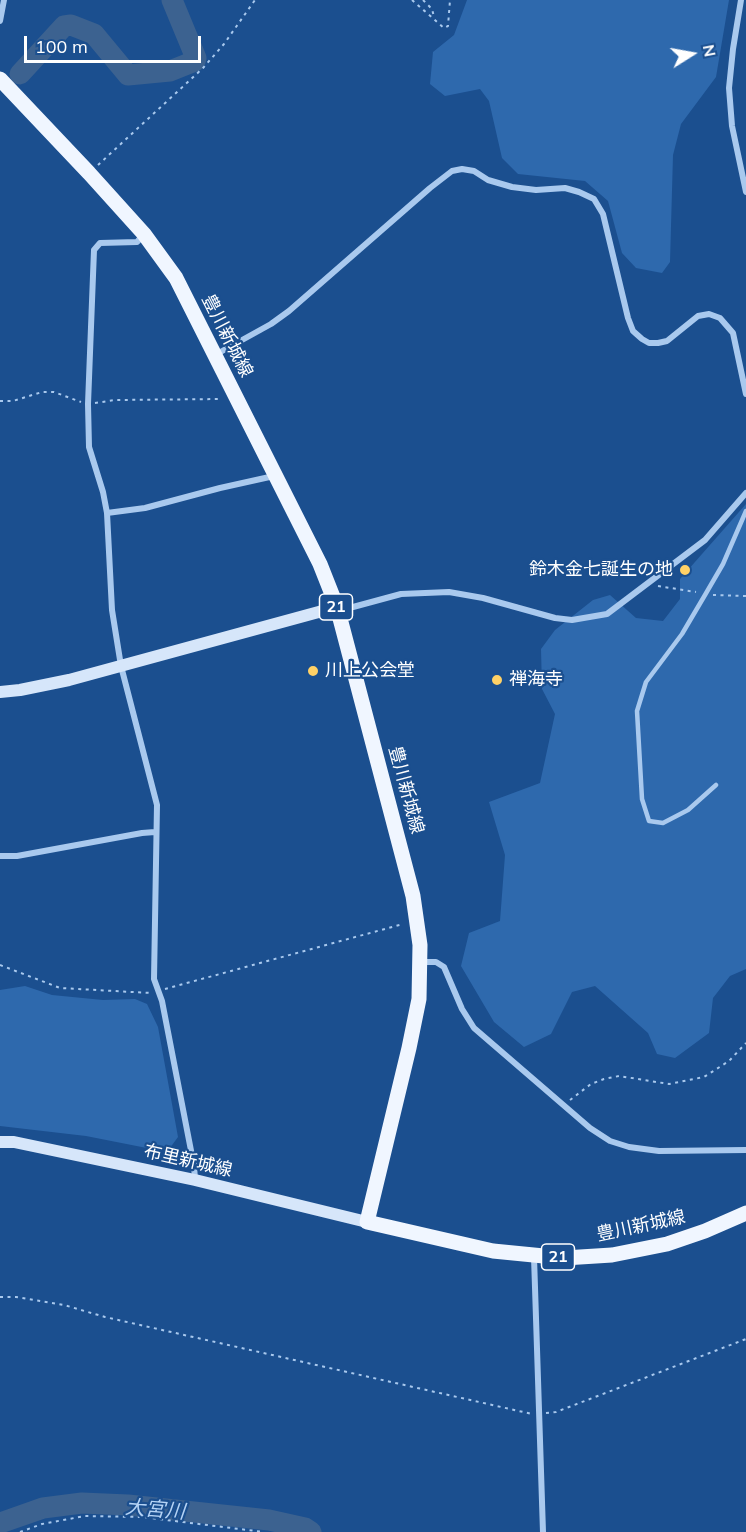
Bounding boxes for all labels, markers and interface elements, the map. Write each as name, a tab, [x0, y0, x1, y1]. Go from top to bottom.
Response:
scale bar	[27, 24, 204, 62]
north arrow	[662, 24, 722, 84]
text: 100 m	[35, 35, 88, 58]
text: N	[699, 43, 721, 58]
street label: 豊川新城線	[197, 291, 257, 381]
place label: 鈴木金七誕生の地	[529, 559, 673, 581]
marker: 鈴木金七誕生の地	[678, 563, 692, 577]
road number: 21	[320, 594, 352, 620]
place label: 川上公会堂	[325, 660, 415, 682]
marker: 川上公会堂	[306, 664, 320, 678]
place label: 禅海寺	[509, 669, 563, 691]
marker: 禅海寺	[490, 673, 504, 687]
street label: 豊川新城線	[384, 744, 428, 836]
street label: 布里新城線	[142, 1140, 234, 1182]
street label: 豊川新城線	[595, 1206, 687, 1246]
road number: 21	[542, 1244, 574, 1270]
water label: 大宮川	[124, 1495, 186, 1525]

